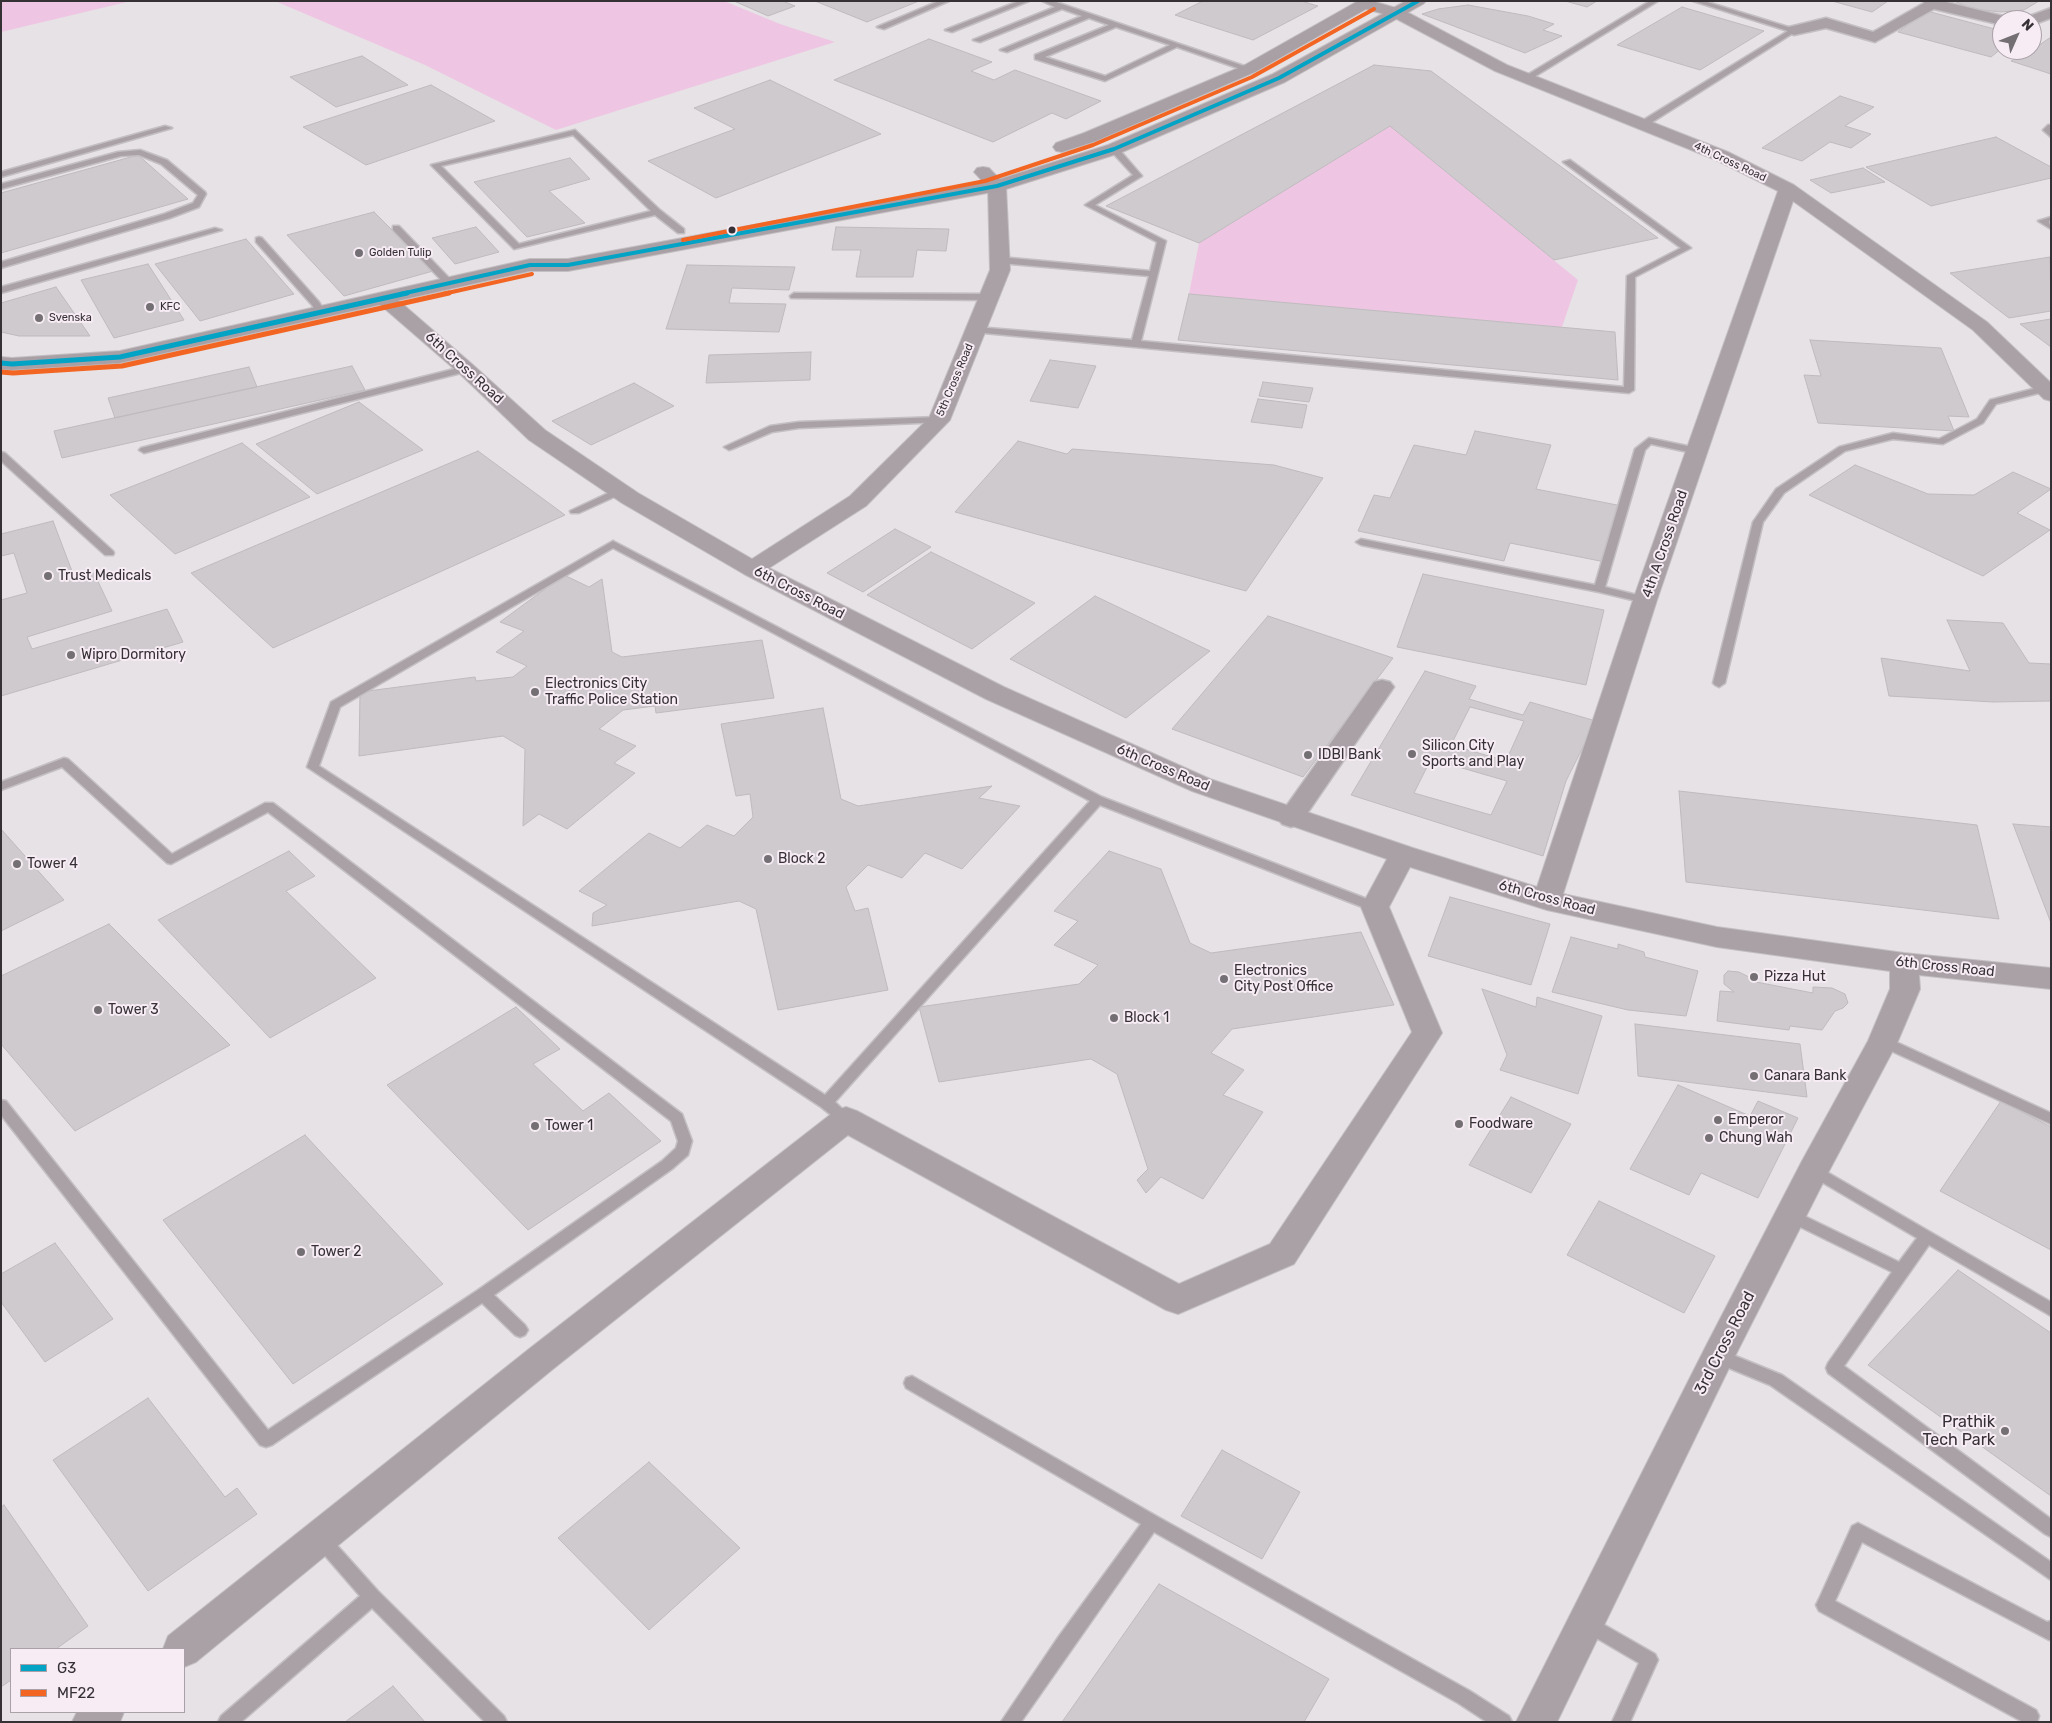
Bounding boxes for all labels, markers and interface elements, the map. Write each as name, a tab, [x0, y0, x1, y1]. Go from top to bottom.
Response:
north arrow	[1992, 10, 2042, 60]
text: N	[2018, 15, 2037, 34]
street label: 4th Cross Road	[1692, 139, 1768, 185]
unlabelled marker	[727, 225, 737, 235]
place label: Golden Tulip	[369, 246, 432, 260]
marker: Golden Tulip	[353, 247, 365, 259]
place label: KFC	[160, 300, 180, 314]
marker: KFC	[144, 301, 156, 313]
place label: Svenska	[49, 311, 92, 325]
marker: Svenska	[33, 312, 45, 324]
street label: 6th Cross Road	[421, 329, 507, 407]
street label: 5th Cross Road	[934, 342, 976, 418]
street label: 4th A Cross Road	[1639, 488, 1691, 600]
street label: 6th Cross Road	[751, 563, 847, 623]
place label: Trust Medicals	[58, 568, 151, 584]
marker: Trust Medicals	[42, 570, 54, 582]
place label: Wipro Dormitory	[81, 647, 186, 663]
marker: Wipro Dormitory	[65, 649, 77, 661]
place label: Electronics City Traffic Police Station	[545, 676, 678, 709]
marker: Electronics City Traffic Police Station	[529, 686, 541, 698]
place label: Silicon City Sports and Play	[1422, 738, 1524, 770]
street label: 6th Cross Road	[1114, 741, 1212, 795]
place label: IDBI Bank	[1318, 747, 1381, 763]
marker: Silicon City Sports and Play	[1406, 748, 1418, 760]
marker: IDBI Bank	[1302, 749, 1314, 761]
place label: Block 2	[778, 851, 825, 867]
marker: Block 2	[762, 853, 774, 865]
place label: Tower 4	[27, 856, 78, 872]
marker: Tower 4	[11, 858, 23, 870]
street label: 6th Cross Road	[1497, 877, 1597, 919]
street label: 6th Cross Road	[1895, 953, 1995, 981]
place label: Electronics City Post Office	[1234, 963, 1333, 996]
place label: Pizza Hut	[1764, 969, 1826, 985]
marker: Pizza Hut	[1748, 971, 1760, 983]
marker: Electronics City Post Office	[1218, 973, 1230, 985]
place label: Tower 3	[108, 1002, 159, 1018]
marker: Tower 3	[92, 1004, 104, 1016]
place label: Block 1	[1124, 1010, 1169, 1026]
marker: Block 1	[1108, 1012, 1120, 1024]
place label: Canara Bank	[1764, 1068, 1846, 1084]
marker: Canara Bank	[1748, 1070, 1760, 1082]
place label: Emperor	[1728, 1112, 1784, 1128]
marker: Emperor	[1712, 1114, 1724, 1126]
place label: Foodware	[1469, 1116, 1533, 1132]
place label: Tower 1	[545, 1118, 593, 1134]
marker: Foodware	[1453, 1118, 1465, 1130]
marker: Tower 1	[529, 1120, 541, 1132]
place label: Chung Wah	[1719, 1130, 1793, 1146]
marker: Chung Wah	[1703, 1132, 1715, 1144]
place label: Tower 2	[311, 1244, 361, 1260]
marker: Tower 2	[295, 1246, 307, 1258]
street label: 3rd Cross Road	[1691, 1288, 1759, 1398]
place label: Prathik Tech Park	[1923, 1412, 1995, 1450]
marker: Prathik Tech Park	[1999, 1425, 2011, 1437]
legend	[10, 1648, 185, 1713]
text: G3	[57, 1659, 76, 1677]
text: MF22	[57, 1684, 95, 1702]

